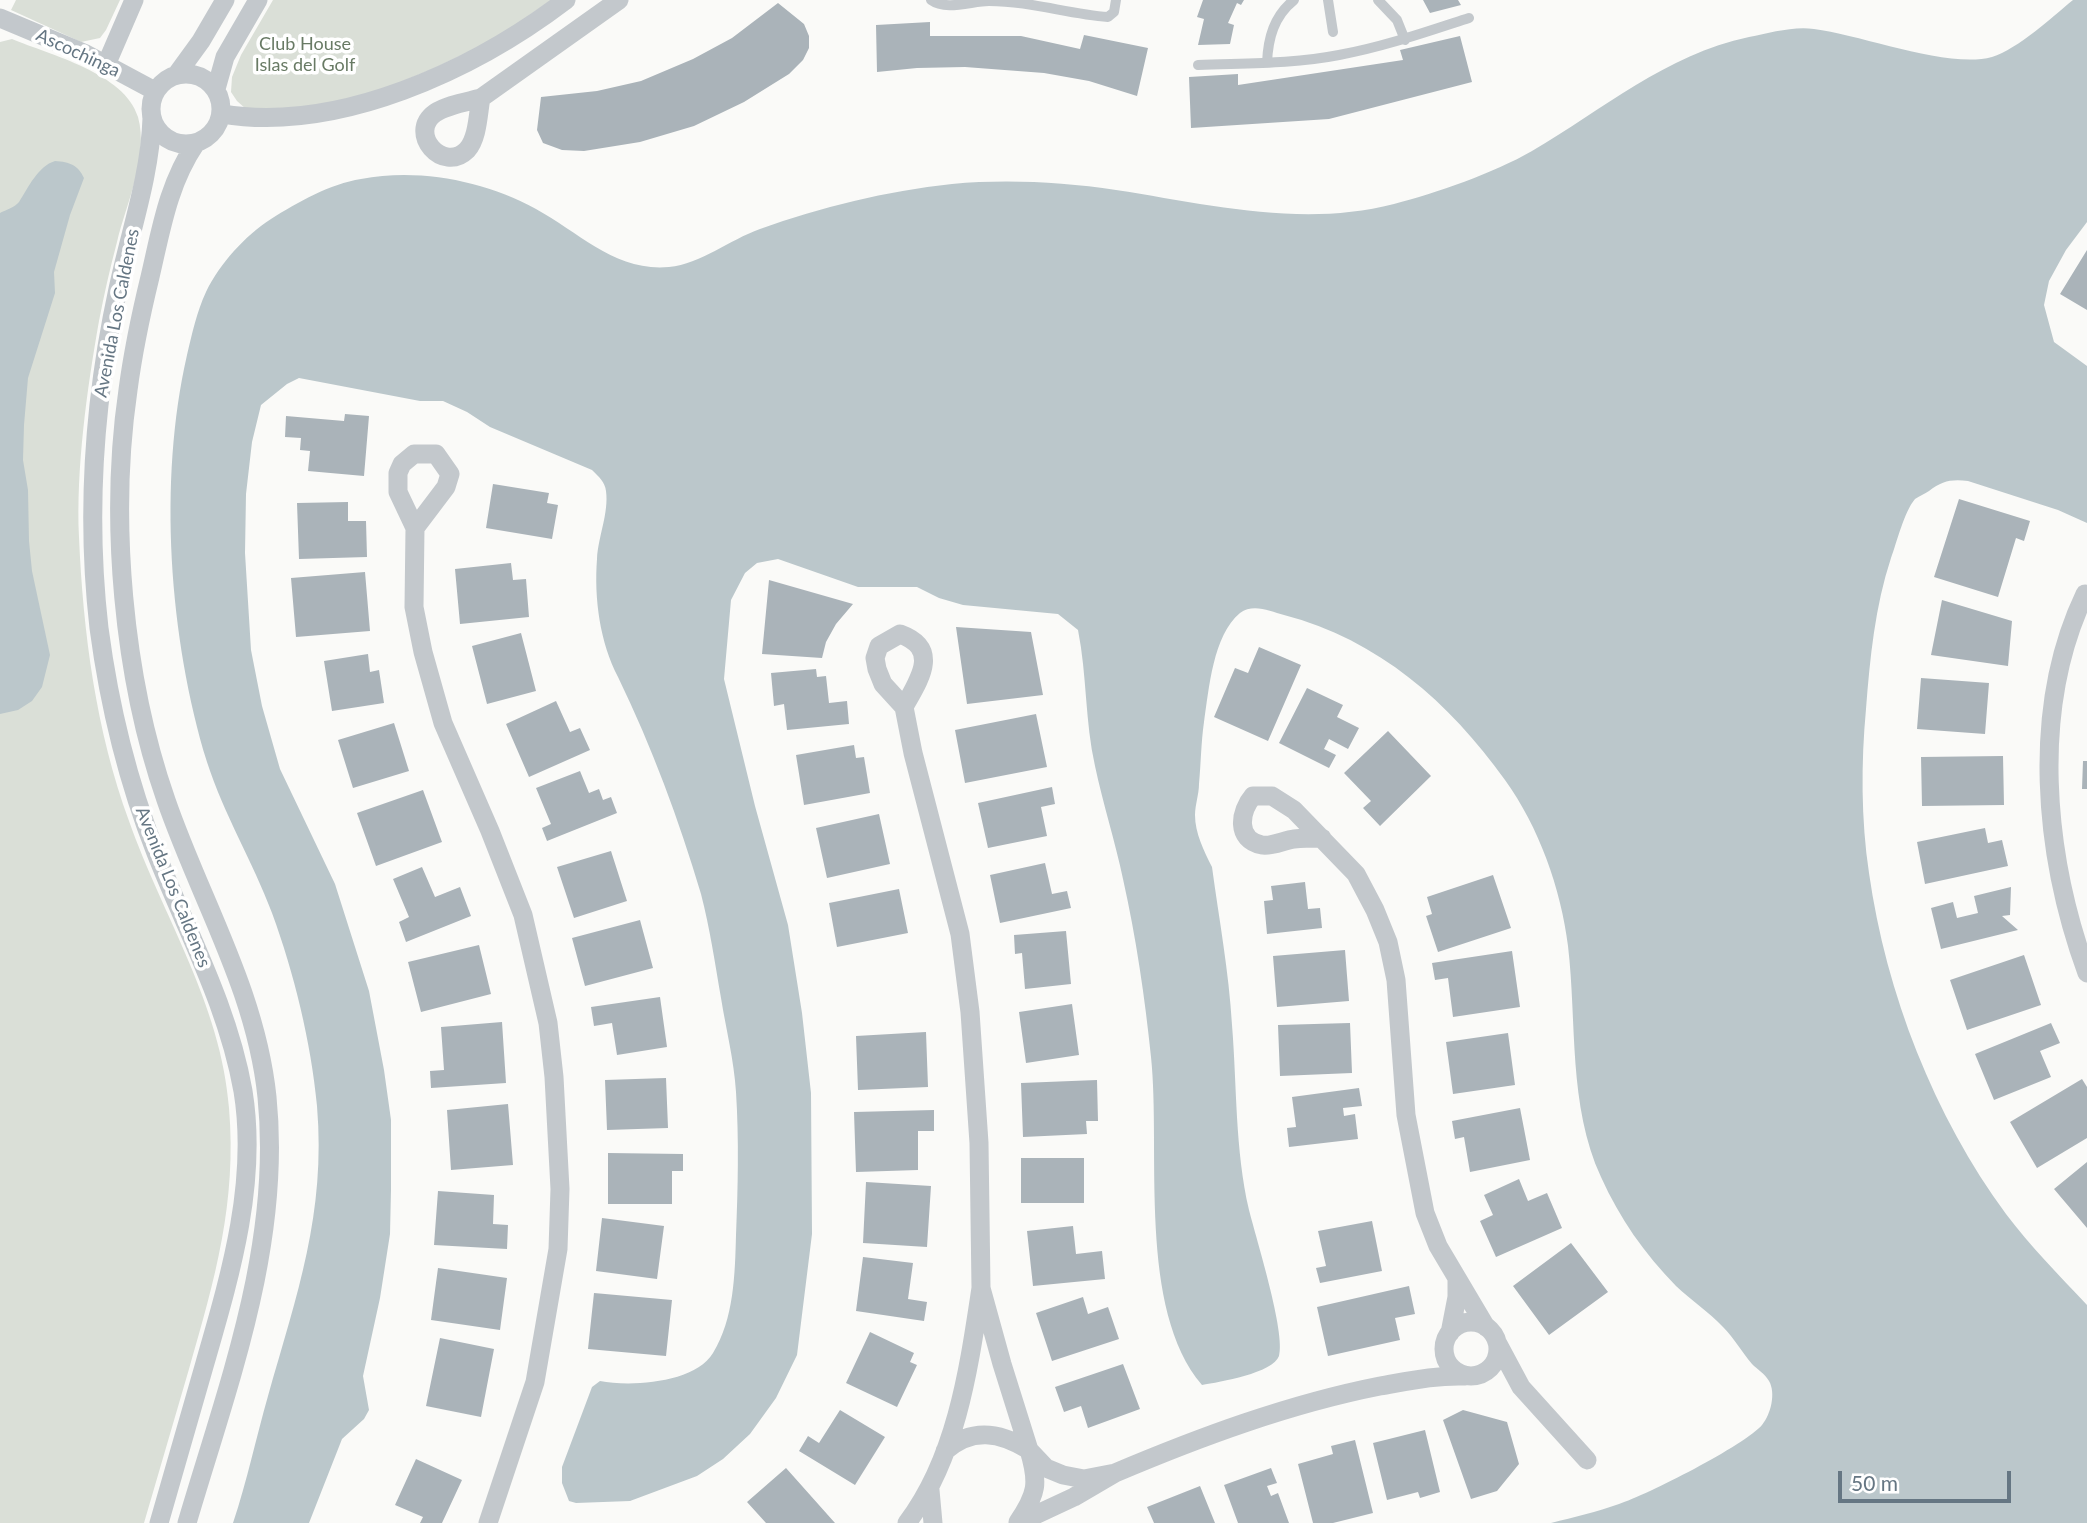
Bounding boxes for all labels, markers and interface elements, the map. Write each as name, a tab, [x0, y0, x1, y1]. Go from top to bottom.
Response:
street label: Ascochinga	[33, 24, 123, 82]
park label: Club House Islas del Golf	[255, 33, 355, 76]
street label: Avenida Los Caldenes	[90, 227, 144, 399]
street label: Avenida Los Caldenes	[131, 804, 215, 970]
scale bar	[1842, 1456, 2015, 1500]
text: 50 m	[1851, 1470, 1898, 1495]

